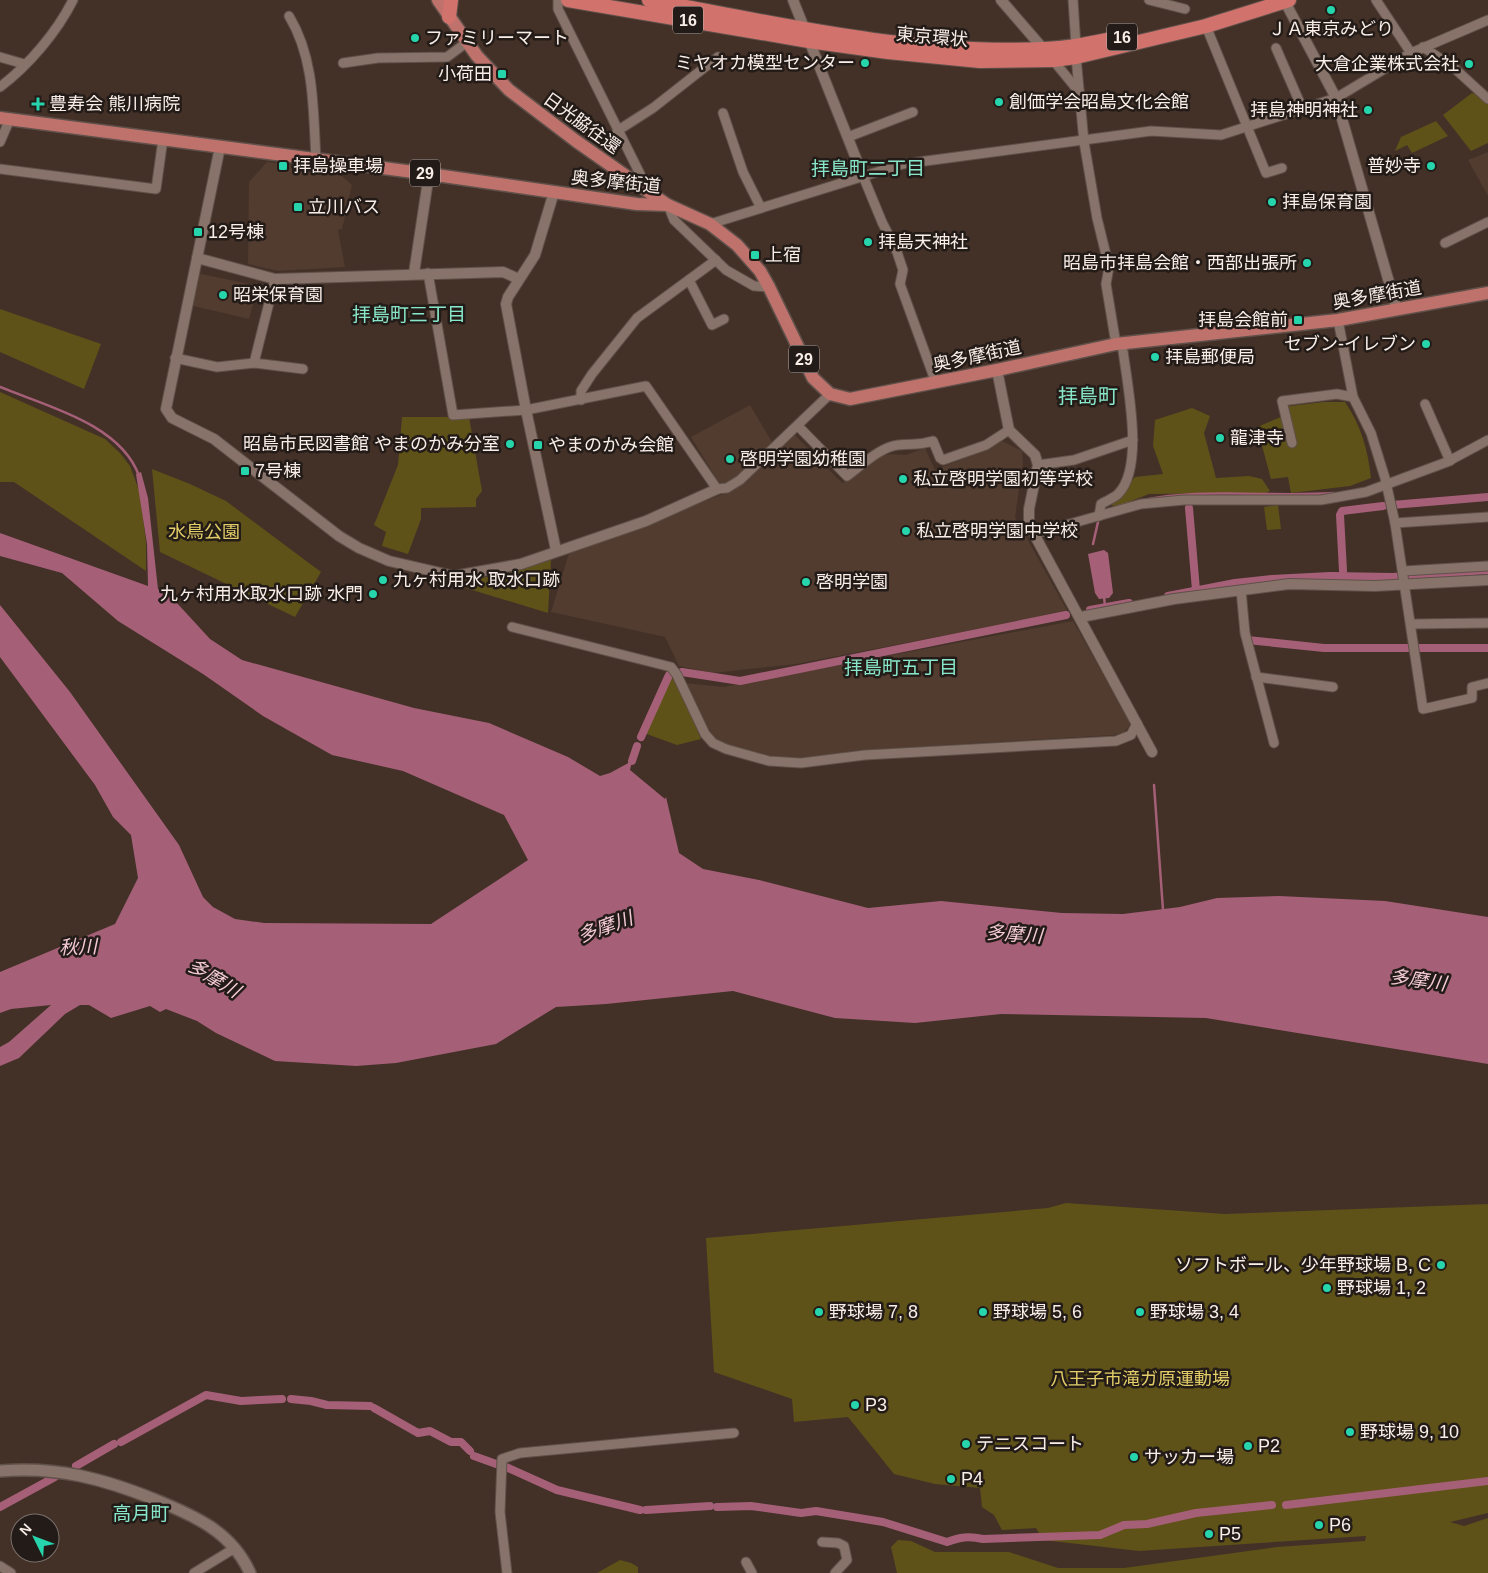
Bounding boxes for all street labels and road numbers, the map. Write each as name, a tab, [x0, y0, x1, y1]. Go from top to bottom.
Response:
road number: 16	[673, 6, 703, 34]
street label: 東京環状	[895, 24, 969, 50]
road number: 16	[1107, 24, 1137, 51]
street label: 日光脇往還	[540, 88, 624, 158]
road number: 29	[410, 160, 440, 187]
street label: 奥多摩街道	[570, 167, 662, 197]
street label: 奥多摩街道	[1331, 277, 1423, 313]
street label: 奥多摩街道	[931, 337, 1023, 375]
road number: 29	[789, 346, 819, 372]

